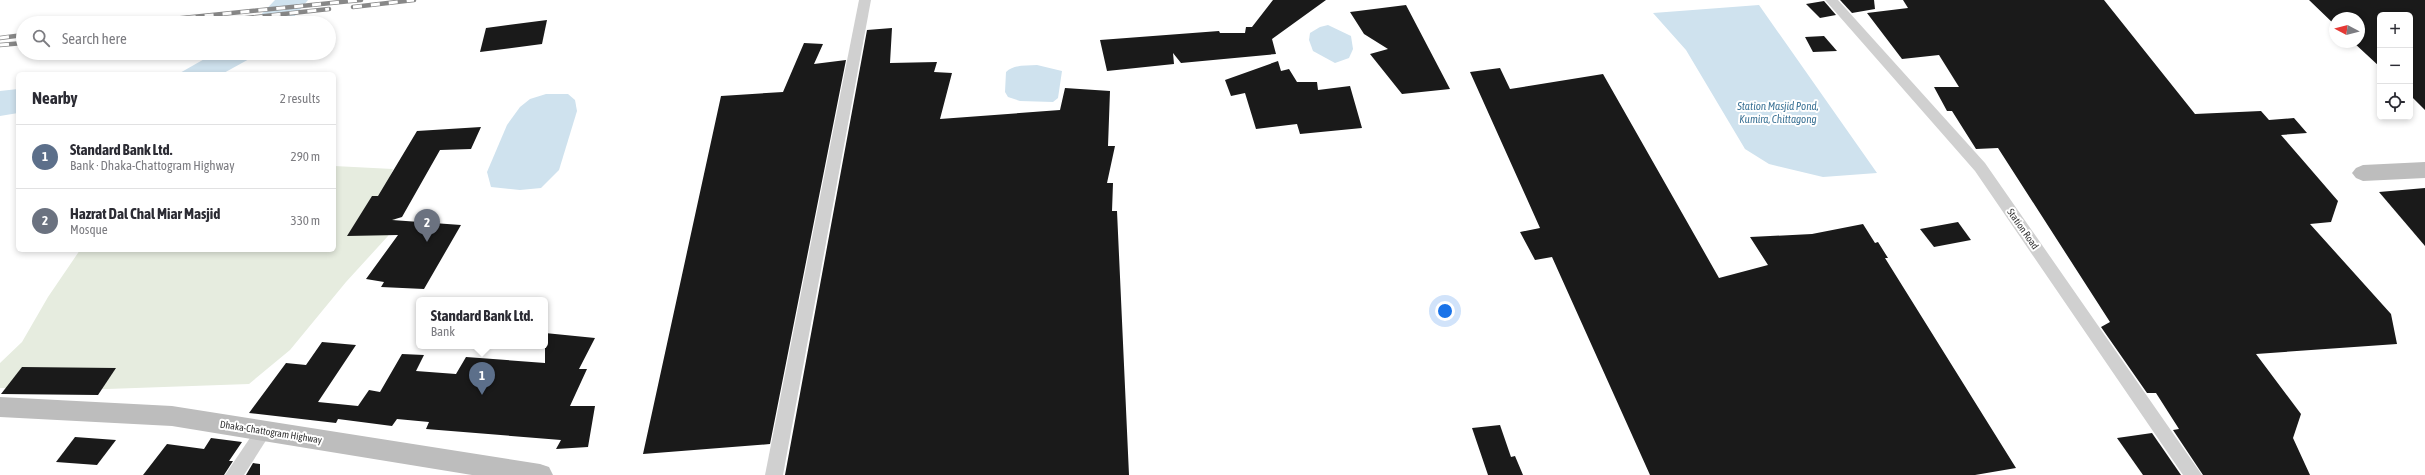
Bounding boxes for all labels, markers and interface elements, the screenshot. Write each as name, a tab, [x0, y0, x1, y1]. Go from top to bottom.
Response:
north arrow	[2329, 12, 2365, 48]
map controls	[2377, 12, 2413, 120]
button: +	[2377, 12, 2413, 48]
search box	[16, 16, 336, 60]
icon: search	[30, 27, 52, 49]
text: Search here	[62, 30, 127, 47]
button: −	[2377, 48, 2413, 84]
button: locate	[2377, 84, 2413, 120]
text: Nearby	[32, 88, 78, 108]
text: 2 results	[280, 91, 320, 106]
water label: Station Masjid Pond, Kumira, Chittagong	[1736, 100, 1819, 125]
text: Standard Bank Ltd.	[70, 141, 172, 158]
text: 1	[42, 149, 48, 164]
text: 290 m	[291, 149, 320, 164]
text: Bank · Dhaka-Chattogram Highway	[70, 158, 235, 173]
text: Hazrat Dal Chal Miar Masjid	[70, 205, 220, 222]
street label: Station Road	[2005, 207, 2041, 252]
pin: 2	[414, 209, 440, 242]
text: 2	[42, 213, 48, 228]
text: 330 m	[291, 213, 320, 228]
text: Mosque	[70, 222, 108, 237]
popup	[416, 297, 548, 349]
your location	[1435, 301, 1455, 321]
text: Standard Bank Ltd.	[431, 307, 533, 324]
text: Bank	[431, 324, 455, 339]
pin: 1	[469, 362, 495, 395]
street label: Dhaka-Chattogram Highway	[219, 418, 323, 446]

